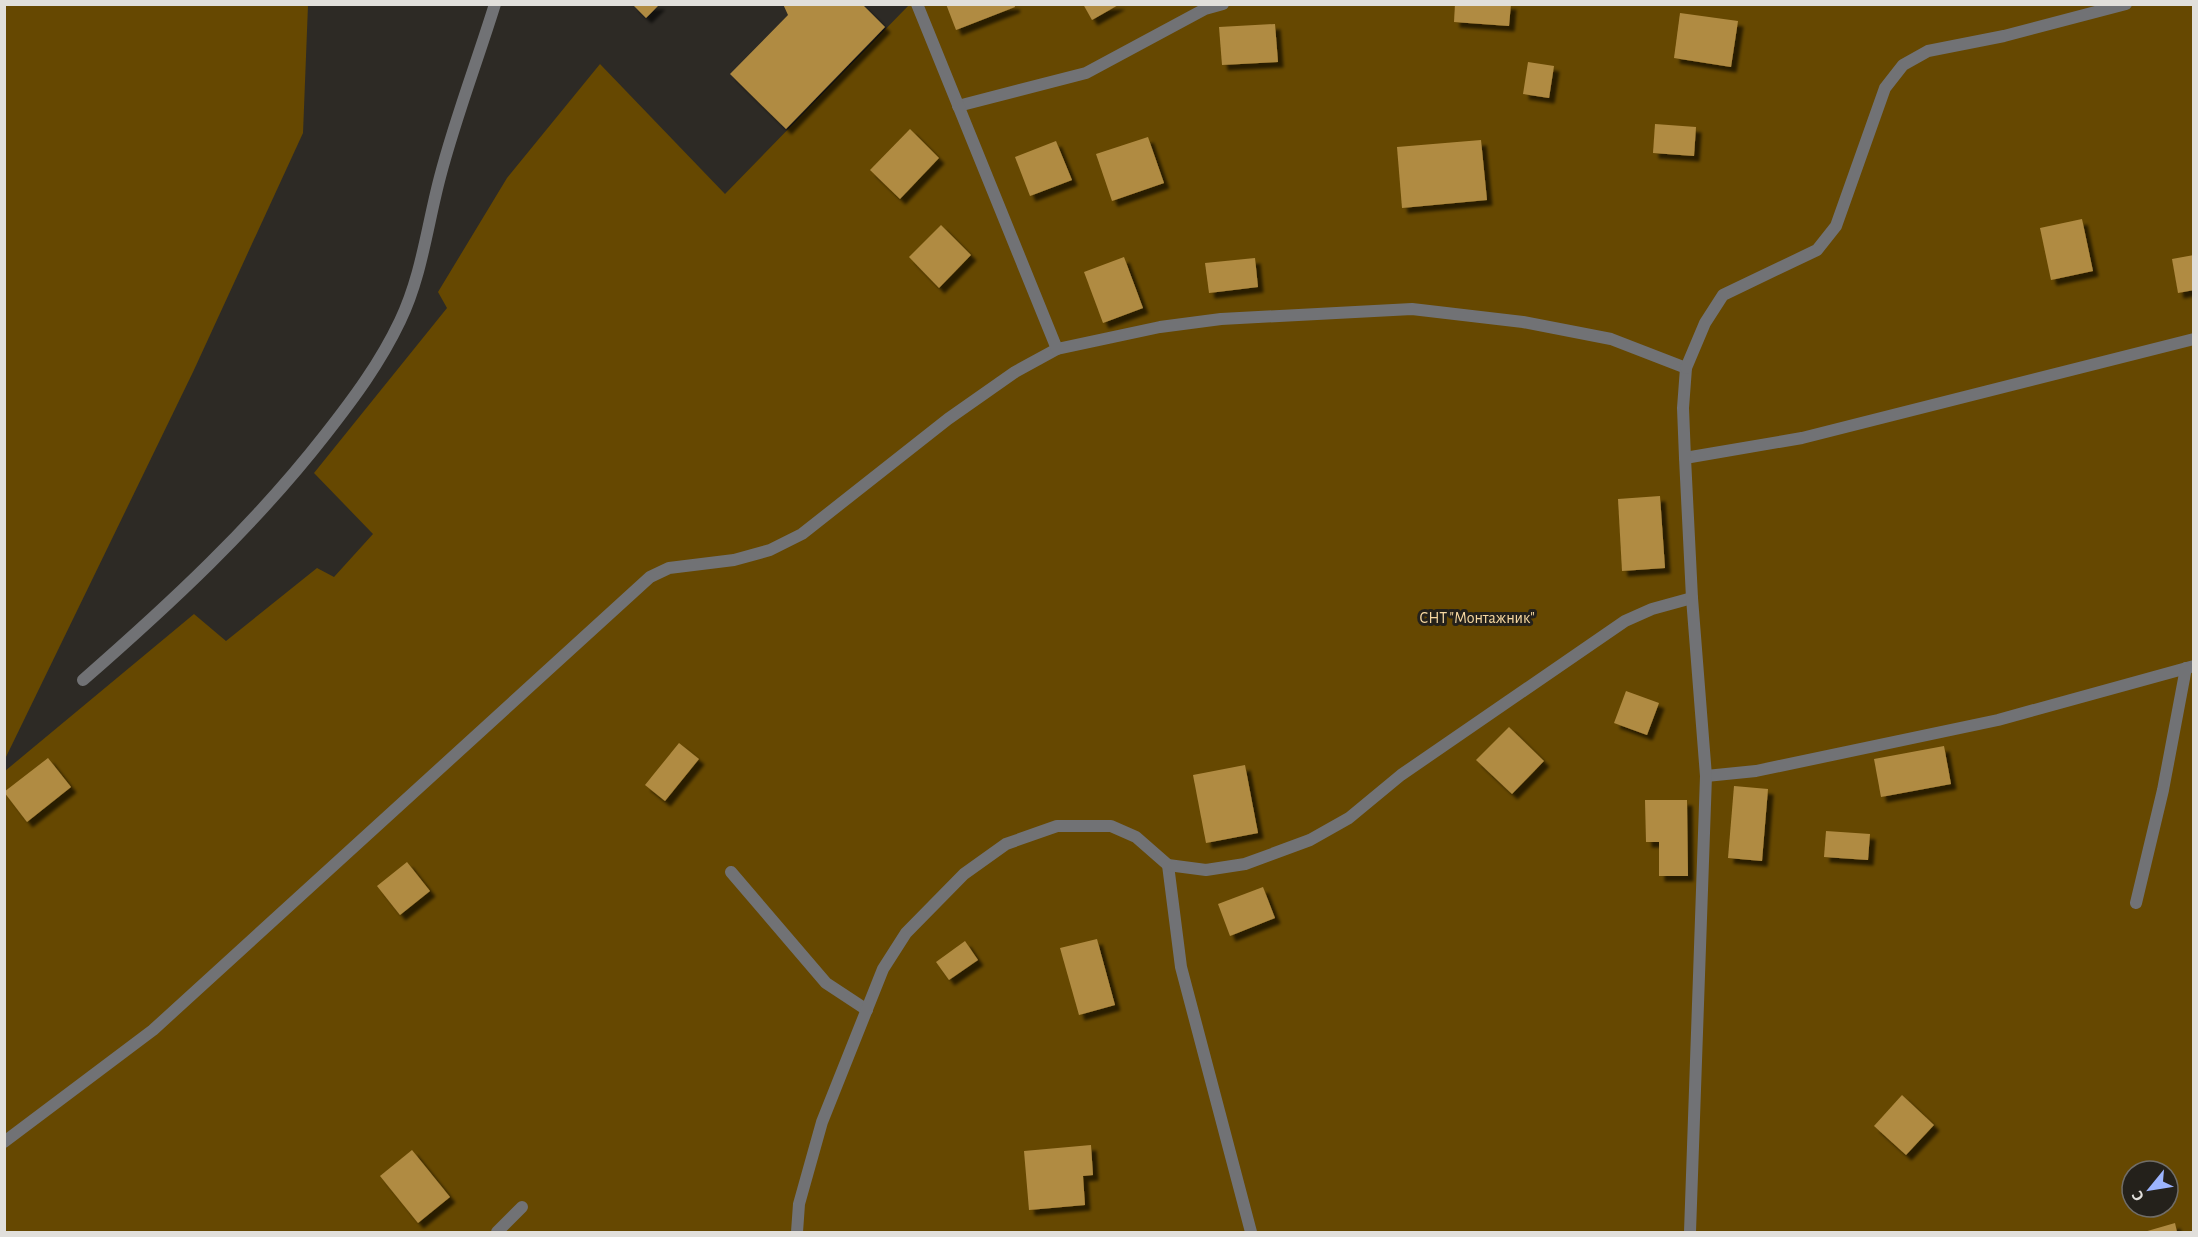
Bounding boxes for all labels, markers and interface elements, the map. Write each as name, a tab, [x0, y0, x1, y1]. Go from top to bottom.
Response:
park label: СНТ "Монтажник"	[1419, 610, 1535, 626]
north arrow	[2120, 1159, 2180, 1219]
text: С	[2129, 1188, 2147, 1204]

